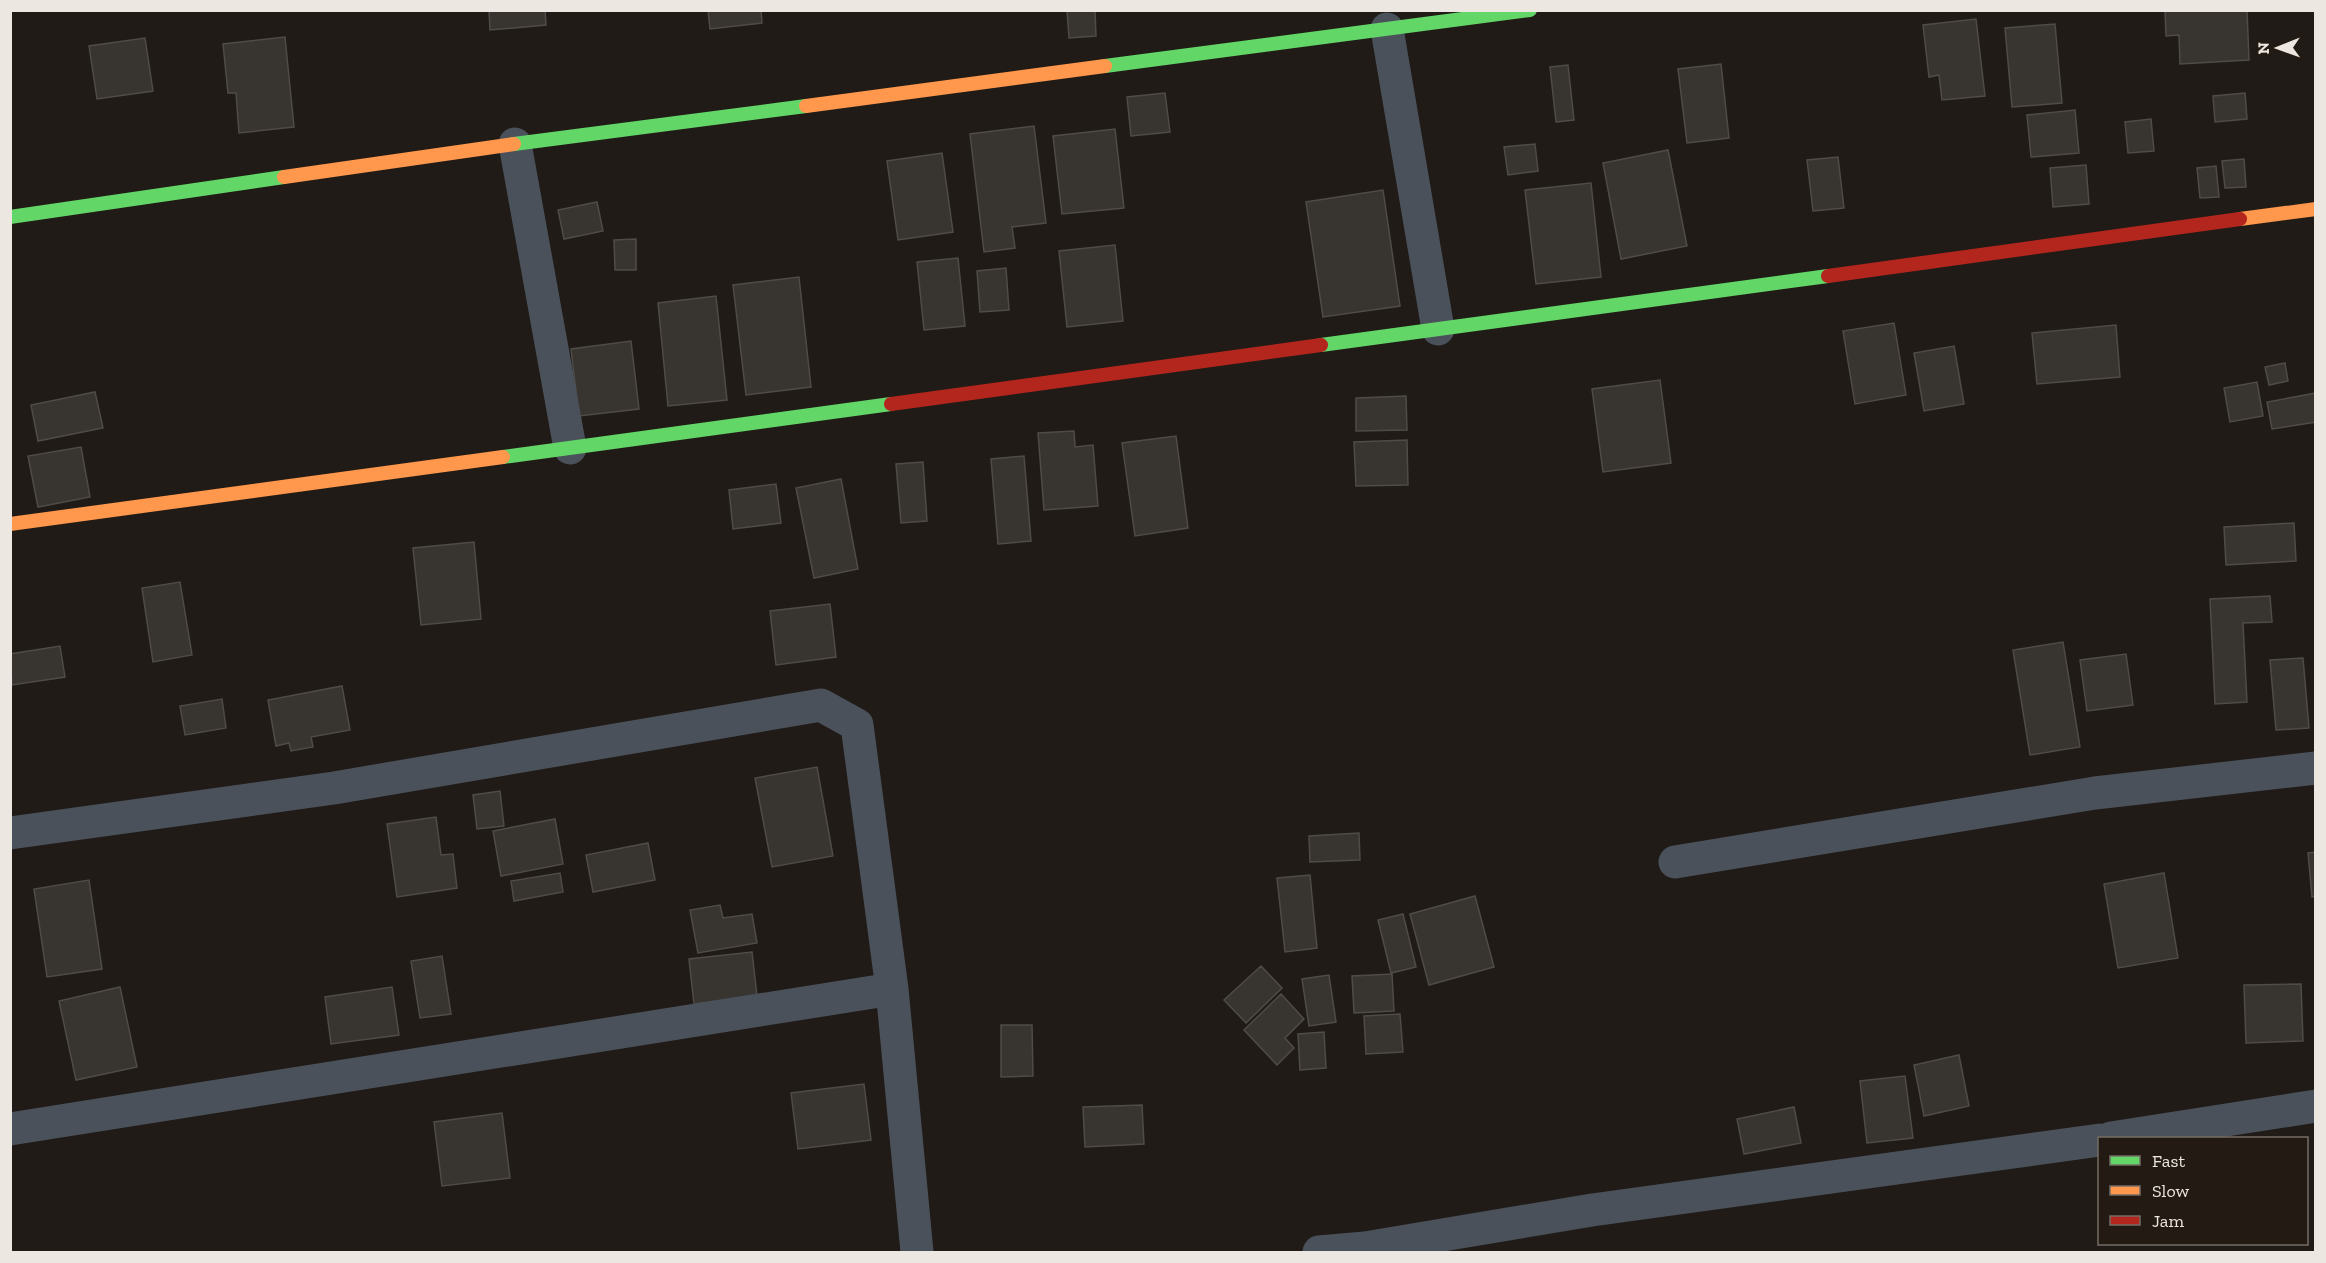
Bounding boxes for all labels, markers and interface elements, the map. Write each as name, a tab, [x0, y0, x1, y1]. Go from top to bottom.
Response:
north arrow	[2248, 18, 2308, 78]
text: N	[2254, 42, 2273, 55]
legend	[2098, 1137, 2308, 1245]
text: Fast	[2152, 1150, 2185, 1172]
text: Slow	[2152, 1180, 2189, 1202]
text: Jam	[2152, 1210, 2184, 1232]

